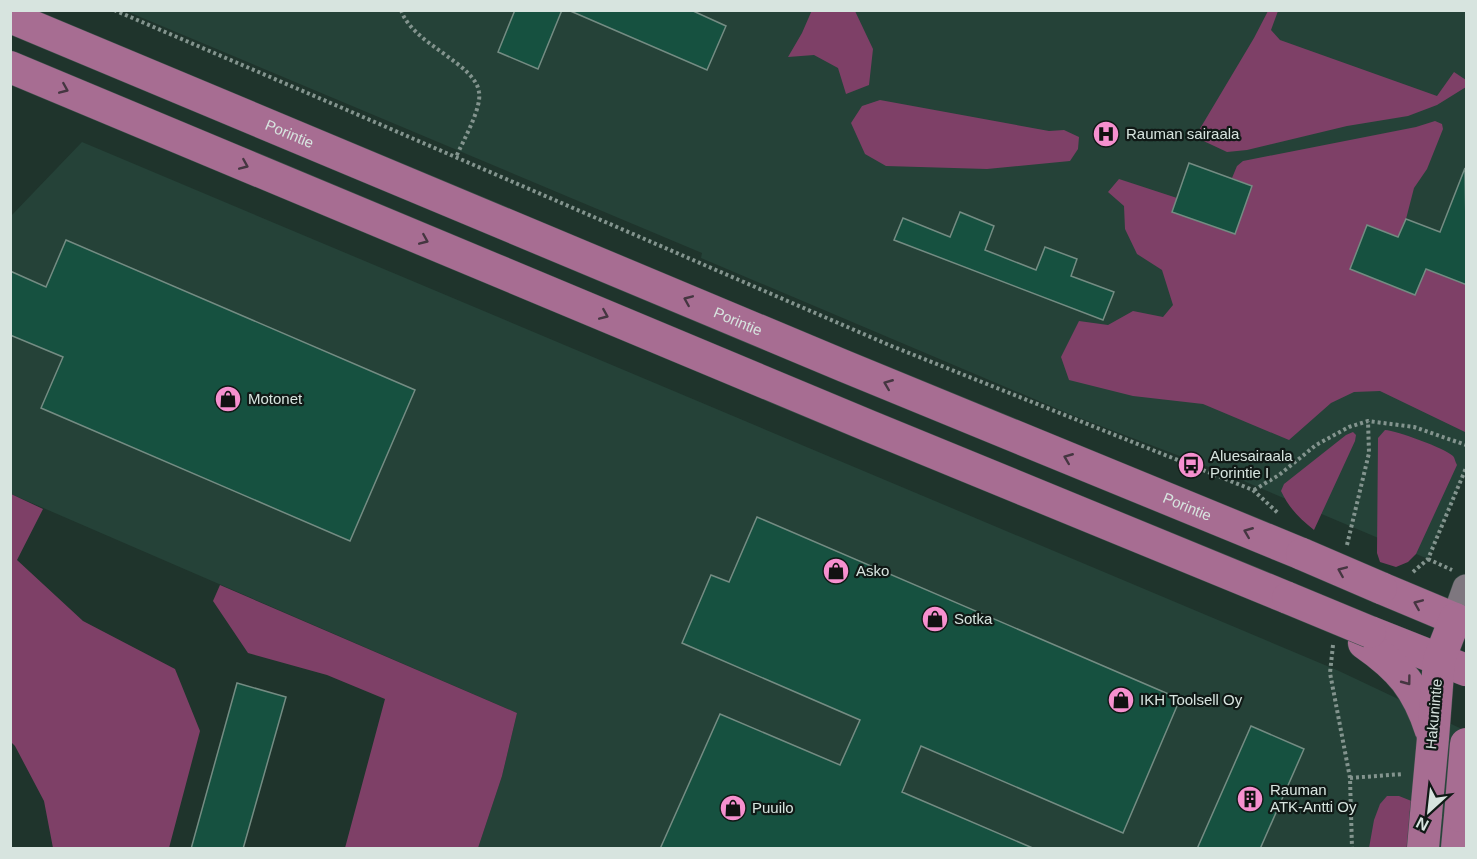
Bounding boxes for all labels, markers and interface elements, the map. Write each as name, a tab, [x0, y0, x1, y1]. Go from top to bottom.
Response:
one-way arrow	[58, 82, 69, 94]
street label: Porintie	[263, 116, 316, 151]
hospital icon: Rauman sairaala	[1091, 119, 1121, 149]
place label: Rauman sairaala	[1126, 125, 1240, 142]
one-way arrow	[238, 158, 249, 170]
one-way arrow	[418, 233, 429, 245]
one-way arrow	[684, 295, 695, 307]
street label: Porintie	[711, 303, 765, 339]
one-way arrow	[598, 308, 609, 320]
one-way arrow	[883, 379, 894, 391]
shop icon: Motonet	[213, 384, 243, 414]
place label: Motonet	[248, 390, 303, 407]
place label: Aluesairaala Porintie I	[1210, 447, 1293, 481]
bus stop icon: Aluesairaala Porintie I	[1176, 450, 1206, 480]
one-way arrow	[1063, 453, 1074, 465]
street label: Porintie	[1161, 489, 1214, 524]
one-way arrow	[1243, 527, 1254, 539]
shop icon: Asko	[821, 556, 851, 586]
place label: Asko	[856, 562, 889, 579]
one-way arrow	[1337, 566, 1348, 578]
one-way arrow	[1413, 599, 1424, 611]
shop icon: Sotka	[920, 604, 950, 634]
place label: Sotka	[954, 610, 993, 627]
one-way arrow	[1400, 674, 1411, 685]
street label: Hakunintie	[1422, 678, 1445, 750]
shop icon: IKH Toolsell Oy	[1106, 685, 1136, 715]
place label: IKH Toolsell Oy	[1140, 691, 1243, 708]
place label: Rauman ATK-Antti Oy	[1270, 781, 1357, 815]
north arrow	[1399, 781, 1459, 841]
building icon: Rauman ATK-Antti Oy	[1235, 784, 1265, 814]
shop icon: Puuilo	[718, 793, 748, 823]
place label: Puuilo	[752, 799, 794, 816]
text: N	[1413, 814, 1431, 834]

